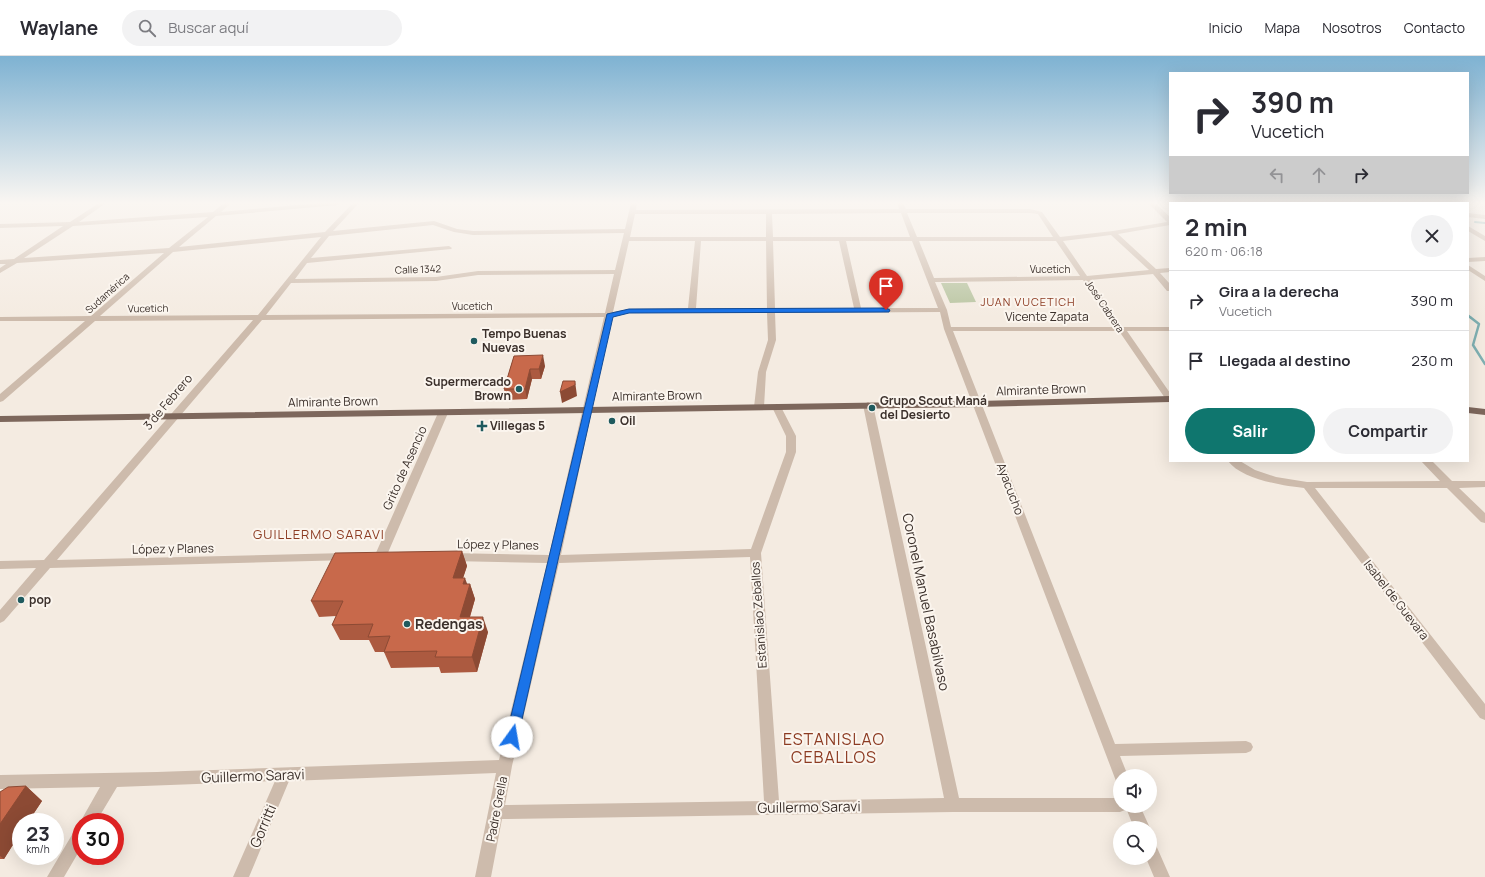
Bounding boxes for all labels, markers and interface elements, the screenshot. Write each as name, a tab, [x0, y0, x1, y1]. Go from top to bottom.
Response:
search box	[122, 10, 402, 46]
text: Waylane	[20, 15, 98, 41]
icon: search	[136, 17, 158, 39]
text: Buscar aquí	[168, 17, 249, 38]
text: Inicio	[1209, 18, 1243, 37]
text: Mapa	[1265, 18, 1300, 37]
text: Nosotros	[1322, 18, 1382, 37]
text: Contacto	[1404, 18, 1465, 37]
text: 390 m	[1251, 83, 1334, 121]
icon: right	[1185, 88, 1237, 140]
text: Vucetich	[1251, 119, 1324, 143]
icon: left	[1266, 164, 1288, 186]
icon: ahead	[1308, 164, 1330, 186]
icon: right	[1350, 164, 1372, 186]
text: 2 min	[1185, 210, 1247, 243]
button: close	[1411, 215, 1453, 257]
text: 620 m · 06:18	[1185, 242, 1263, 260]
street label: Calle 1342	[395, 261, 442, 277]
street label: Vucetich	[1030, 262, 1070, 276]
street label: Sudamérica	[82, 269, 132, 317]
pin	[869, 269, 903, 310]
icon: arrive	[875, 275, 897, 297]
street label: José Cabrera	[1082, 277, 1128, 335]
text: Gira a la derecha	[1219, 281, 1339, 302]
icon: right	[1185, 290, 1207, 312]
text: 390 m	[1411, 290, 1453, 311]
district label: JUAN VUCETICH	[980, 294, 1076, 309]
street label: Vucetich	[452, 299, 492, 313]
street label: Vucetich	[128, 301, 169, 315]
text: Vucetich	[1219, 302, 1272, 320]
street label: Vicente Zapata	[1005, 308, 1089, 325]
place label: Tempo Buenas Nuevas	[482, 325, 567, 356]
marker: Tempo Buenas Nuevas	[469, 336, 479, 346]
icon: arrive	[1185, 350, 1207, 372]
text: Llegada al destino	[1219, 350, 1351, 371]
text: 230 m	[1411, 350, 1453, 371]
street label: 3 de Febrero	[139, 370, 196, 433]
place label: Supermercado Brown	[425, 373, 511, 404]
street label: Almirante Brown	[996, 379, 1086, 400]
marker: Supermercado Brown	[514, 384, 524, 394]
street label: Almirante Brown	[612, 386, 702, 405]
street label: Almirante Brown	[288, 392, 378, 411]
place label: Grupo Scout Maná del Desierto	[880, 392, 987, 423]
marker: Grupo Scout Maná del Desierto	[867, 403, 877, 413]
button: Salir	[1185, 408, 1315, 454]
button: Compartir	[1323, 408, 1453, 454]
place label: Oil	[620, 412, 636, 429]
marker: Oil	[607, 416, 617, 426]
place label: Villegas 5	[490, 417, 545, 434]
marker: Villegas 5	[477, 421, 487, 431]
street label: Grito de Asencio	[378, 423, 431, 513]
street label: Ayacucho	[993, 460, 1028, 517]
street label: Coronel Manuel Basabilvaso	[898, 511, 955, 692]
district label: GUILLERMO SARAVI	[253, 525, 385, 543]
street label: López y Planes	[457, 535, 539, 554]
street label: López y Planes	[132, 539, 214, 558]
street label: Isabel de Guevara	[1360, 556, 1433, 643]
street label: Estanislao Zeballos	[746, 561, 771, 669]
place label: pop	[29, 591, 51, 608]
marker: pop	[16, 595, 26, 605]
place label: Redengas	[415, 614, 483, 633]
marker: Redengas	[402, 619, 412, 629]
position arrow	[491, 716, 533, 758]
district label: ESTANISLAO CEBALLOS	[783, 728, 885, 768]
street label: Guillermo Saravi	[201, 764, 305, 787]
map controls	[1113, 769, 1157, 865]
button: sound	[1113, 769, 1157, 813]
street label: Padre Grella	[482, 775, 511, 843]
street label: Guillermo Saravi	[757, 796, 861, 817]
street label: Gorritti	[245, 801, 280, 850]
speed limit sign: 30	[72, 813, 124, 865]
text: 23	[26, 820, 50, 847]
button: search	[1113, 821, 1157, 865]
text: km/h	[26, 842, 50, 856]

